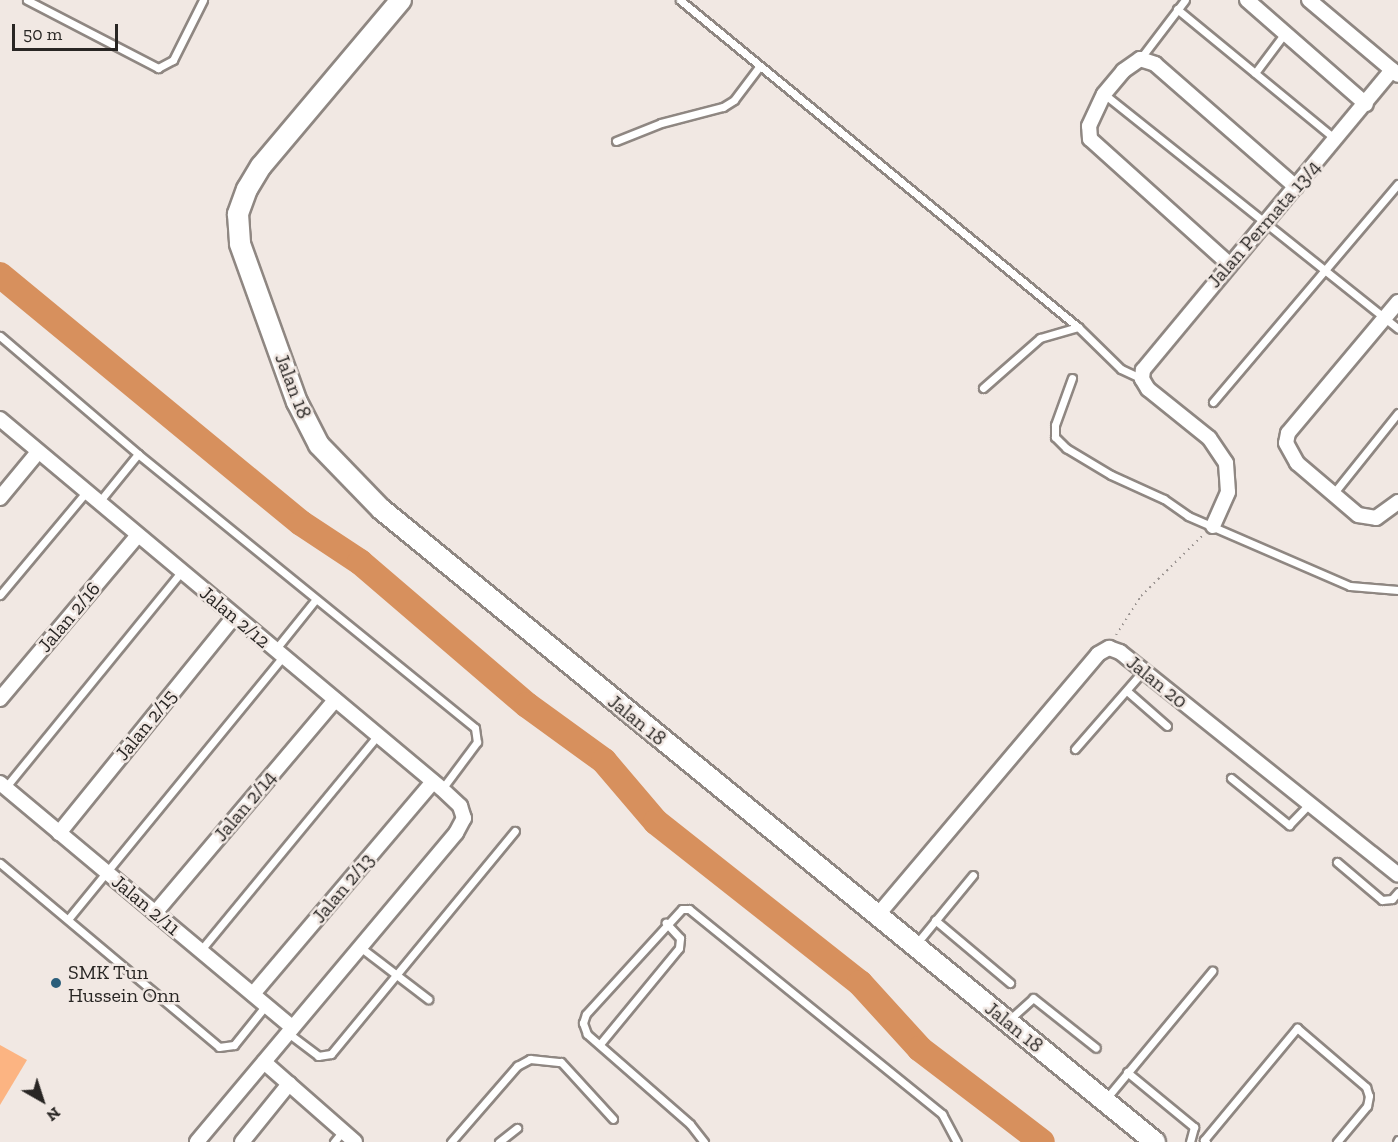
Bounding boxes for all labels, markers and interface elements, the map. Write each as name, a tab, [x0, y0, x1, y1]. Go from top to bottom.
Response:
scale bar	[15, 12, 122, 50]
text: 50 m	[23, 23, 62, 45]
street label: Jalan Permata 13/4	[1202, 155, 1326, 293]
street label: Jalan 18	[270, 350, 316, 422]
street label: Jalan 2/16	[33, 577, 105, 657]
street label: Jalan 2/12	[195, 581, 275, 653]
street label: Jalan 20	[1122, 650, 1192, 714]
street label: Jalan 2/15	[110, 685, 182, 765]
street label: Jalan 18	[603, 689, 671, 751]
street label: Jalan 2/14	[209, 766, 281, 846]
street label: Jalan 2/13	[307, 848, 379, 928]
street label: Jalan 2/11	[107, 870, 185, 940]
place label: SMK Tun Hussein Onn	[68, 960, 180, 1007]
marker: SMK Tun Hussein Onn	[49, 976, 63, 990]
street label: Jalan 18	[980, 996, 1048, 1058]
north arrow	[12, 1070, 72, 1130]
text: N	[43, 1103, 64, 1126]

